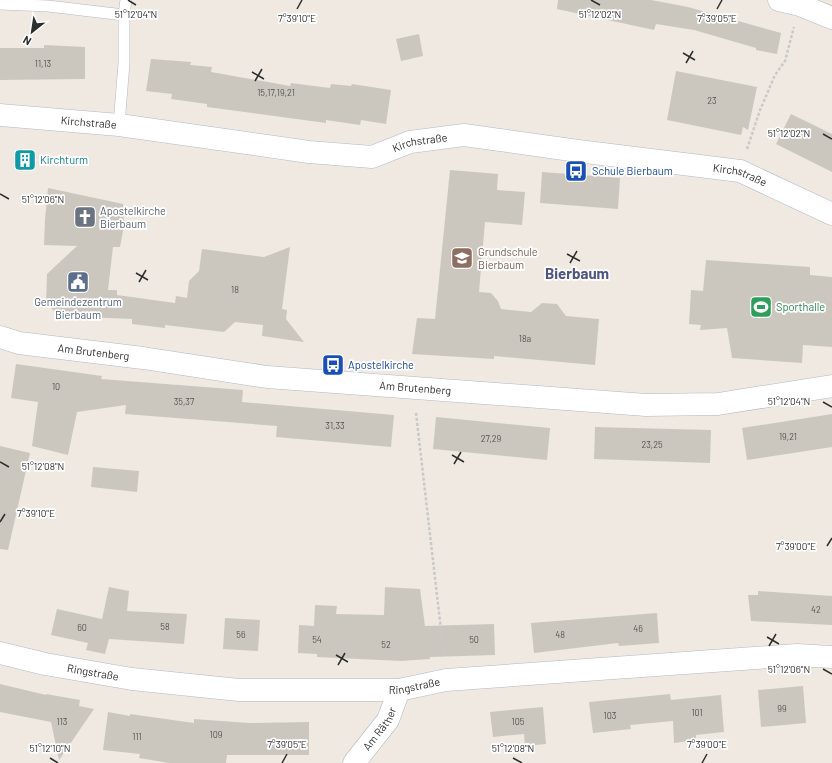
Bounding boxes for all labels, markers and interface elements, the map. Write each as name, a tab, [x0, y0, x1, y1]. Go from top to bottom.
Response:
text: 51°12'04"N	[115, 8, 157, 20]
text: 51°12'02"N	[579, 8, 621, 20]
north arrow	[12, 12, 52, 52]
text: 7°39'10"E	[278, 12, 316, 24]
text: 7°39'05"E	[697, 12, 737, 24]
text: N	[20, 34, 33, 49]
house number: 11,13	[35, 58, 52, 69]
house number: 15,17,19,21	[257, 87, 295, 98]
house number: 23	[707, 95, 717, 106]
street label: Kirchstraße	[60, 113, 117, 131]
text: 51°12'02"N	[768, 127, 810, 139]
street label: Kirchstraße	[390, 130, 448, 154]
building icon: Kirchturm	[12, 147, 38, 173]
place label: Kirchturm	[40, 153, 88, 166]
bus stop icon: Schule Bierbaum	[563, 158, 589, 184]
street label: Kirchstraße	[712, 161, 769, 189]
place label: Schule Bierbaum	[592, 164, 673, 177]
text: 51°12'06"N	[22, 193, 64, 205]
church icon: Apostelkirche Bierbaum	[72, 204, 98, 230]
place label: Apostelkirche Bierbaum	[100, 204, 166, 230]
school or university icon: Grundschule Bierbaum	[449, 245, 475, 271]
place label: Grundschule Bierbaum	[478, 245, 538, 271]
district label: Bierbaum	[545, 264, 609, 282]
public building icon: Gemeindezentrum Bierbaum	[65, 269, 91, 295]
house number: 18	[231, 284, 239, 295]
sports icon: Sporthalle	[748, 294, 774, 320]
place label: Gemeindezentrum Bierbaum	[34, 295, 122, 321]
place label: Sporthalle	[776, 300, 825, 313]
house number: 18a	[519, 333, 531, 344]
street label: Am Brutenberg	[57, 341, 130, 362]
bus stop icon: Apostelkirche	[320, 352, 346, 378]
place label: Apostelkirche	[348, 358, 414, 371]
street label: Am Brutenberg	[379, 378, 452, 397]
house number: 10	[52, 381, 60, 392]
text: 51°12'04"N	[768, 395, 810, 407]
house number: 35,37	[174, 396, 195, 407]
house number: 31,33	[325, 420, 345, 431]
house number: 19,21	[779, 431, 797, 442]
house number: 27,29	[481, 433, 502, 444]
house number: 23,25	[641, 439, 663, 450]
text: 51°12'08"N	[22, 460, 64, 472]
text: 7°39'10"E	[17, 507, 55, 519]
text: 7°39'00"E	[776, 540, 816, 552]
house number: 42	[811, 604, 821, 615]
house number: 58	[160, 621, 170, 632]
house number: 60	[77, 622, 87, 633]
house number: 46	[633, 623, 643, 634]
house number: 56	[236, 629, 246, 640]
house number: 48	[555, 629, 565, 640]
house number: 54	[312, 634, 322, 645]
house number: 50	[469, 634, 479, 645]
house number: 52	[381, 639, 391, 650]
street label: Ringstraße	[66, 661, 120, 683]
text: 51°12'06"N	[768, 663, 810, 675]
street label: Ringstraße	[389, 674, 441, 696]
house number: 99	[777, 703, 787, 714]
street label: Am Räther	[360, 705, 398, 753]
house number: 101	[691, 707, 703, 718]
house number: 103	[604, 710, 617, 721]
house number: 113	[57, 716, 68, 727]
house number: 105	[512, 716, 525, 727]
house number: 109	[210, 729, 223, 740]
house number: 111	[132, 731, 142, 742]
text: 7°39'05"E	[267, 738, 307, 750]
text: 7°39'00"E	[687, 738, 727, 750]
text: 51°12'10"N	[30, 742, 70, 754]
text: 51°12'08"N	[492, 742, 534, 754]

